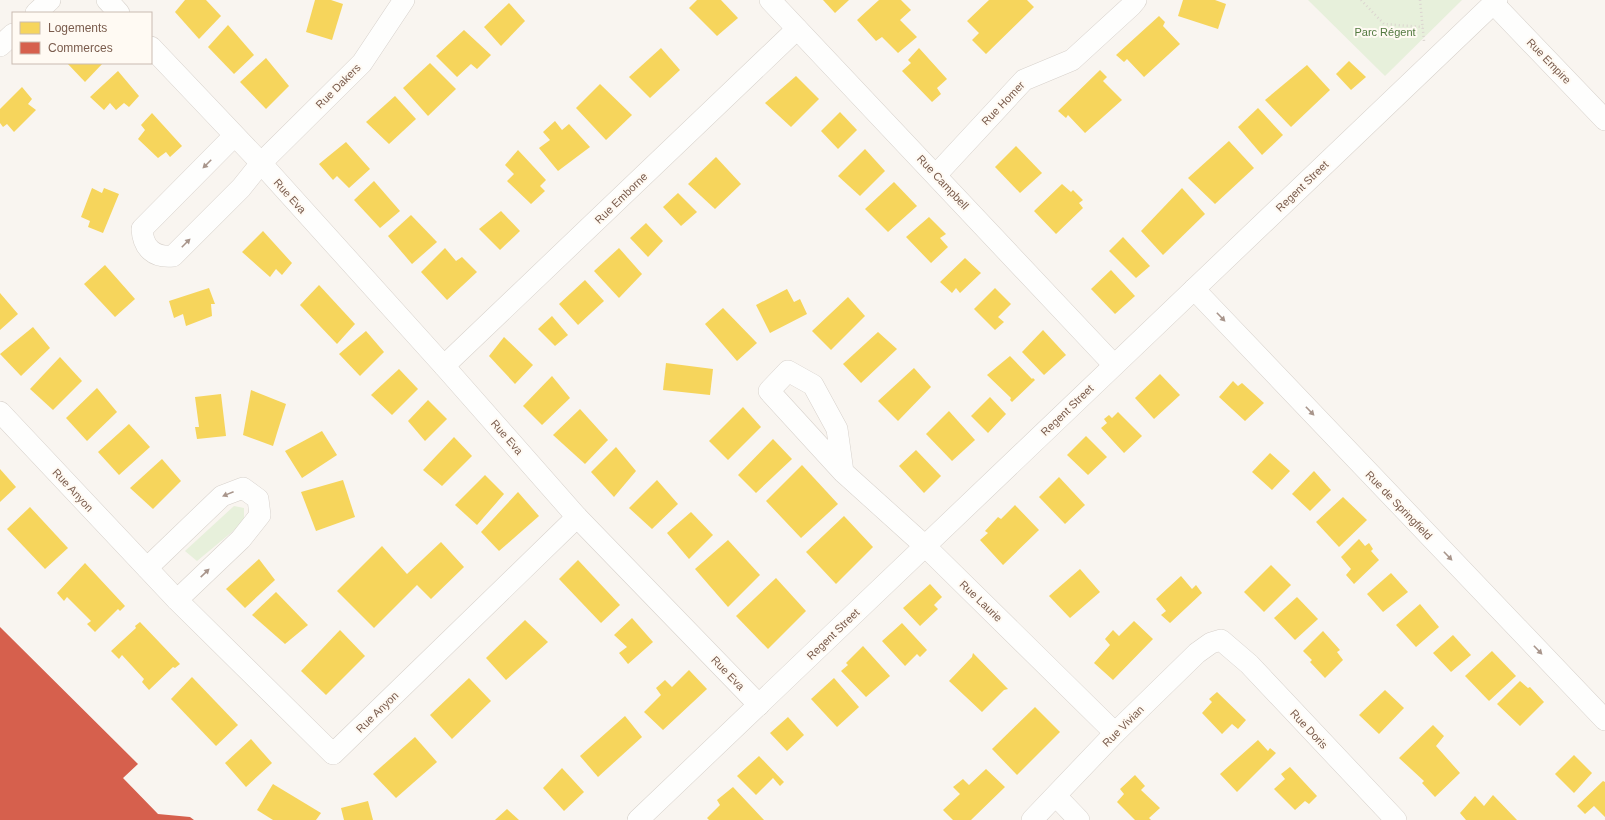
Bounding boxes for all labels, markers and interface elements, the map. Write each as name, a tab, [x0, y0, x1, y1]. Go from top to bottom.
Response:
legend	[12, 12, 152, 64]
text: Logements	[48, 21, 107, 35]
park label: Parc Régent	[1354, 26, 1416, 38]
street label: Rue Empire	[1525, 36, 1573, 86]
text: Commerces	[48, 41, 113, 55]
street label: Rue Dakers	[313, 61, 363, 111]
street label: Rue Homer	[979, 78, 1027, 127]
street label: Rue Campbell	[915, 152, 971, 212]
street label: Regent Street	[1273, 158, 1331, 214]
one-way arrow	[202, 159, 211, 169]
street label: Rue Emborne	[592, 170, 650, 226]
street label: Rue Eva	[271, 176, 309, 216]
one-way arrow	[181, 238, 191, 248]
one-way arrow	[1216, 312, 1225, 322]
street label: Regent Street	[1038, 382, 1096, 438]
one-way arrow	[1305, 406, 1315, 416]
street label: Rue Eva	[489, 417, 526, 458]
street label: Rue Anyon	[50, 466, 96, 514]
street label: Rue de Springfield	[1363, 468, 1435, 542]
one-way arrow	[222, 492, 234, 498]
one-way arrow	[1443, 551, 1453, 561]
one-way arrow	[200, 568, 210, 578]
street label: Rue Laurie	[957, 578, 1005, 624]
street label: Regent Street	[804, 606, 862, 662]
one-way arrow	[1533, 645, 1543, 655]
street label: Rue Eva	[709, 654, 748, 693]
street label: Rue Anyon	[353, 689, 401, 735]
street label: Rue Vivian	[1100, 703, 1146, 749]
street label: Rue Doris	[1288, 707, 1330, 751]

